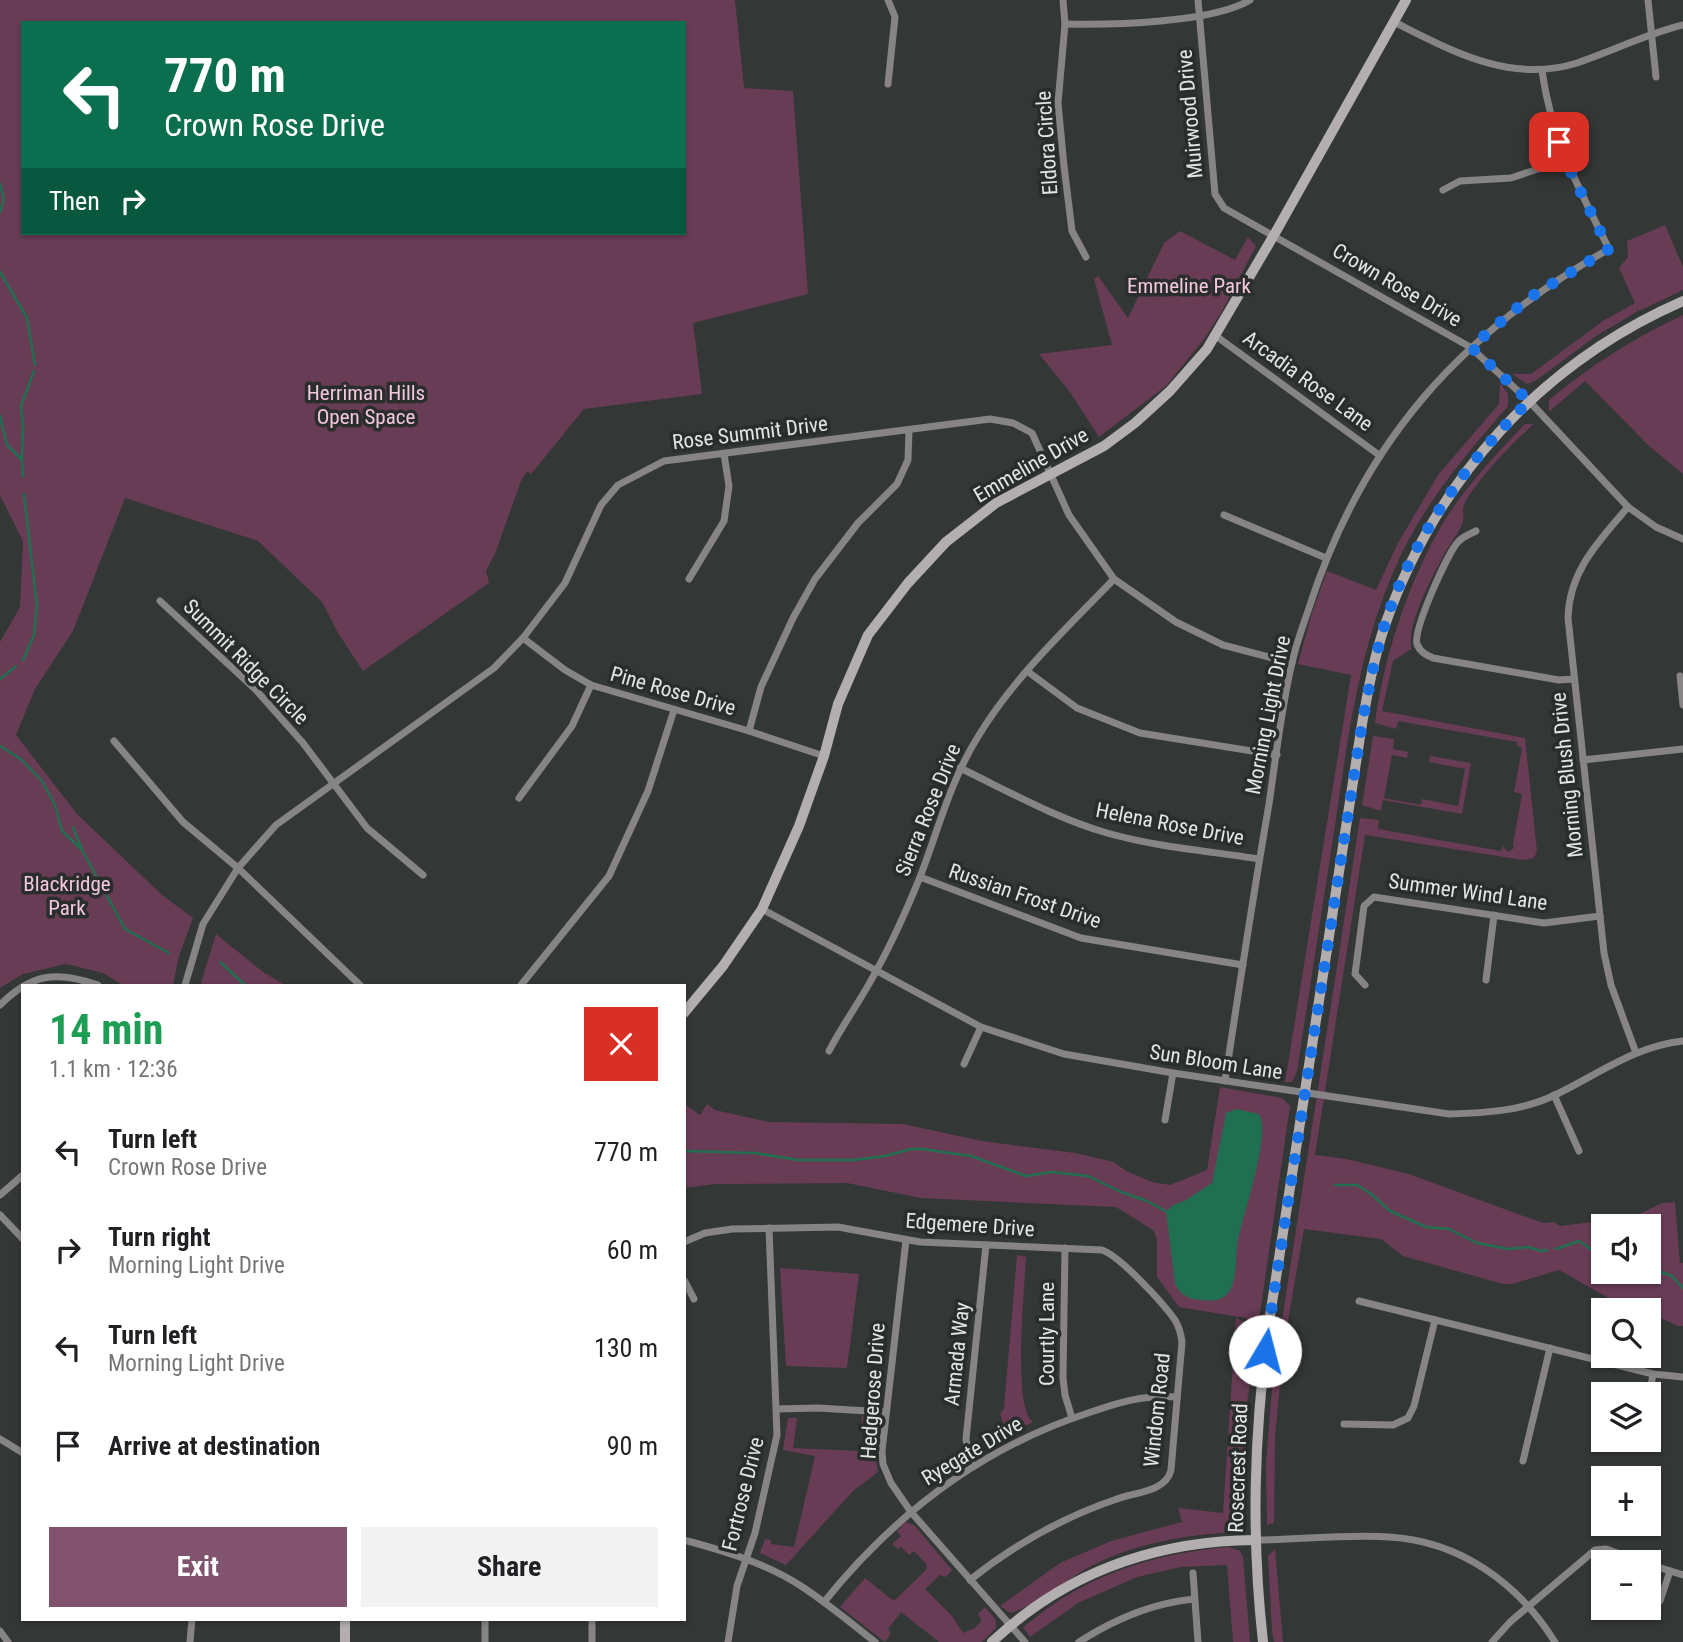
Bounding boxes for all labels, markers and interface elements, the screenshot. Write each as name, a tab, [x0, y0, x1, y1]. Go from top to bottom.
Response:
text: 770 m	[164, 47, 286, 104]
street label: Muirwood Drive	[1172, 48, 1208, 179]
icon: left	[49, 49, 140, 140]
street label: Eldora Circle	[1031, 90, 1063, 196]
text: Crown Rose Drive	[164, 106, 385, 144]
pin	[1529, 112, 1589, 172]
icon: arrive	[1540, 123, 1578, 161]
icon: right	[114, 182, 152, 220]
text: Then	[49, 186, 100, 216]
street label: Crown Rose Drive	[1328, 238, 1466, 332]
park label: Emmeline Park	[1127, 274, 1251, 298]
street label: Arcadia Rose Lane	[1239, 326, 1378, 436]
park label: Herriman Hills Open Space	[307, 381, 425, 429]
street label: Rose Summit Drive	[671, 412, 829, 454]
street label: Emmeline Drive	[969, 422, 1093, 507]
street label: Summit Ridge Circle	[178, 594, 314, 730]
street label: Morning Light Drive	[1241, 633, 1295, 797]
street label: Pine Rose Drive	[608, 662, 739, 720]
street label: Morning Blush Drive	[1546, 691, 1588, 859]
street label: Sierra Rose Drive	[891, 740, 966, 880]
street label: Helena Rose Drive	[1094, 798, 1246, 850]
street label: Russian Frost Drive	[946, 859, 1104, 933]
street label: Summer Wind Lane	[1387, 869, 1549, 915]
park label: Blackridge Park	[23, 872, 111, 920]
text: 14 min	[49, 1005, 164, 1054]
button: close	[584, 1007, 658, 1081]
street label: Sun Bloom Lane	[1148, 1040, 1284, 1084]
text: 1.1 km · 12:36	[49, 1056, 178, 1083]
text: Turn left	[108, 1124, 197, 1154]
icon: left	[49, 1133, 87, 1171]
text: 770 m	[594, 1137, 658, 1167]
text: Crown Rose Drive	[108, 1154, 267, 1181]
street label: Edgemere Drive	[905, 1209, 1035, 1241]
map controls	[1591, 1214, 1661, 1620]
button: sound	[1591, 1214, 1661, 1284]
text: Turn right	[108, 1222, 210, 1252]
icon: right	[49, 1231, 87, 1269]
text: 60 m	[607, 1235, 658, 1265]
text: Morning Light Drive	[108, 1252, 285, 1279]
street label: Courtly Lane	[1035, 1282, 1059, 1386]
button: search	[1591, 1298, 1661, 1368]
street label: Armada Way	[940, 1301, 974, 1407]
position arrow	[1228, 1314, 1302, 1388]
text: Turn left	[108, 1320, 197, 1350]
street label: Hedgerose Drive	[856, 1322, 890, 1460]
icon: left	[49, 1329, 87, 1367]
text: 130 m	[594, 1333, 658, 1363]
text: Morning Light Drive	[108, 1350, 285, 1377]
street label: Windom Road	[1139, 1352, 1175, 1468]
button: layers	[1591, 1382, 1661, 1452]
street label: Rosecrest Road	[1224, 1403, 1252, 1533]
street label: Ryegate Drive	[917, 1412, 1027, 1490]
icon: arrive	[49, 1427, 87, 1465]
text: Arrive at destination	[108, 1431, 320, 1461]
text: 90 m	[607, 1431, 658, 1461]
street label: Fortrose Drive	[717, 1434, 769, 1553]
button: +	[1591, 1466, 1661, 1536]
button: Exit	[49, 1527, 347, 1607]
button: Share	[361, 1527, 658, 1607]
button: −	[1591, 1550, 1661, 1620]

